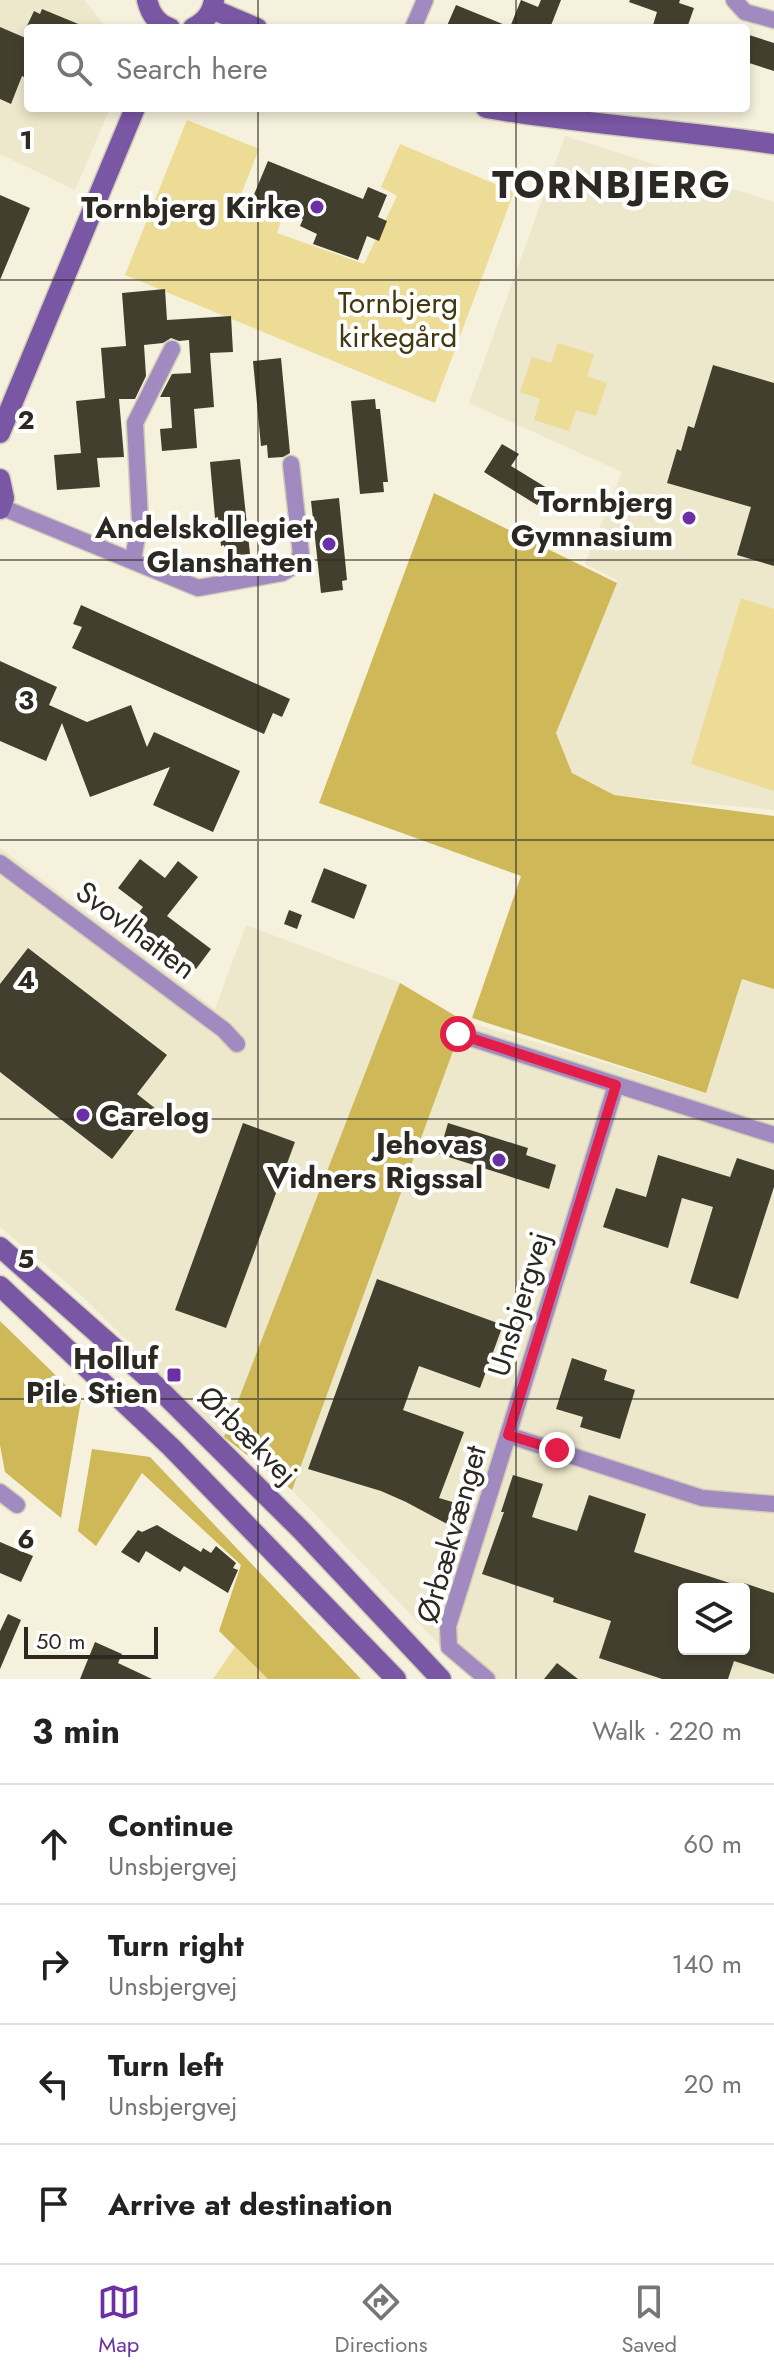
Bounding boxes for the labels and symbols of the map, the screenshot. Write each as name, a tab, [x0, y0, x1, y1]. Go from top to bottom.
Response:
text: 1	[19, 121, 33, 159]
district label: TORNBJERG	[492, 157, 732, 212]
place label: Tornbjerg Kirke	[81, 186, 301, 229]
marker: Tornbjerg Kirke	[308, 198, 326, 216]
park label: Tornbjerg kirkegård	[338, 281, 458, 358]
text: 2	[17, 401, 35, 439]
place label: Tornbjerg Gymnasium	[511, 480, 673, 557]
place label: Andelskollegiet Glanshatten	[94, 506, 313, 583]
marker: Tornbjerg Gymnasium	[680, 509, 698, 527]
marker: Andelskollegiet Glanshatten	[320, 535, 338, 553]
text: 3	[18, 681, 34, 719]
street label: Svovlhatten	[67, 870, 205, 990]
text: 4	[17, 961, 35, 999]
route start	[440, 1016, 476, 1052]
place label: Carelog	[99, 1094, 209, 1137]
marker: Carelog	[74, 1106, 92, 1124]
place label: Jehovas Vidners Rigssal	[266, 1122, 483, 1199]
marker: Jehovas Vidners Rigssal	[490, 1151, 508, 1169]
street label: Unsbjergvej	[477, 1226, 561, 1382]
text: 5	[18, 1240, 34, 1278]
place label: Holluf Pile Stien	[26, 1337, 160, 1414]
marker: Holluf Pile Stien	[165, 1366, 183, 1384]
street label: Ørbækvej	[189, 1376, 307, 1494]
route end	[539, 1432, 575, 1468]
street label: Ørbækvænget	[405, 1439, 497, 1628]
text: 6	[17, 1520, 35, 1558]
scale bar	[24, 1623, 158, 1659]

